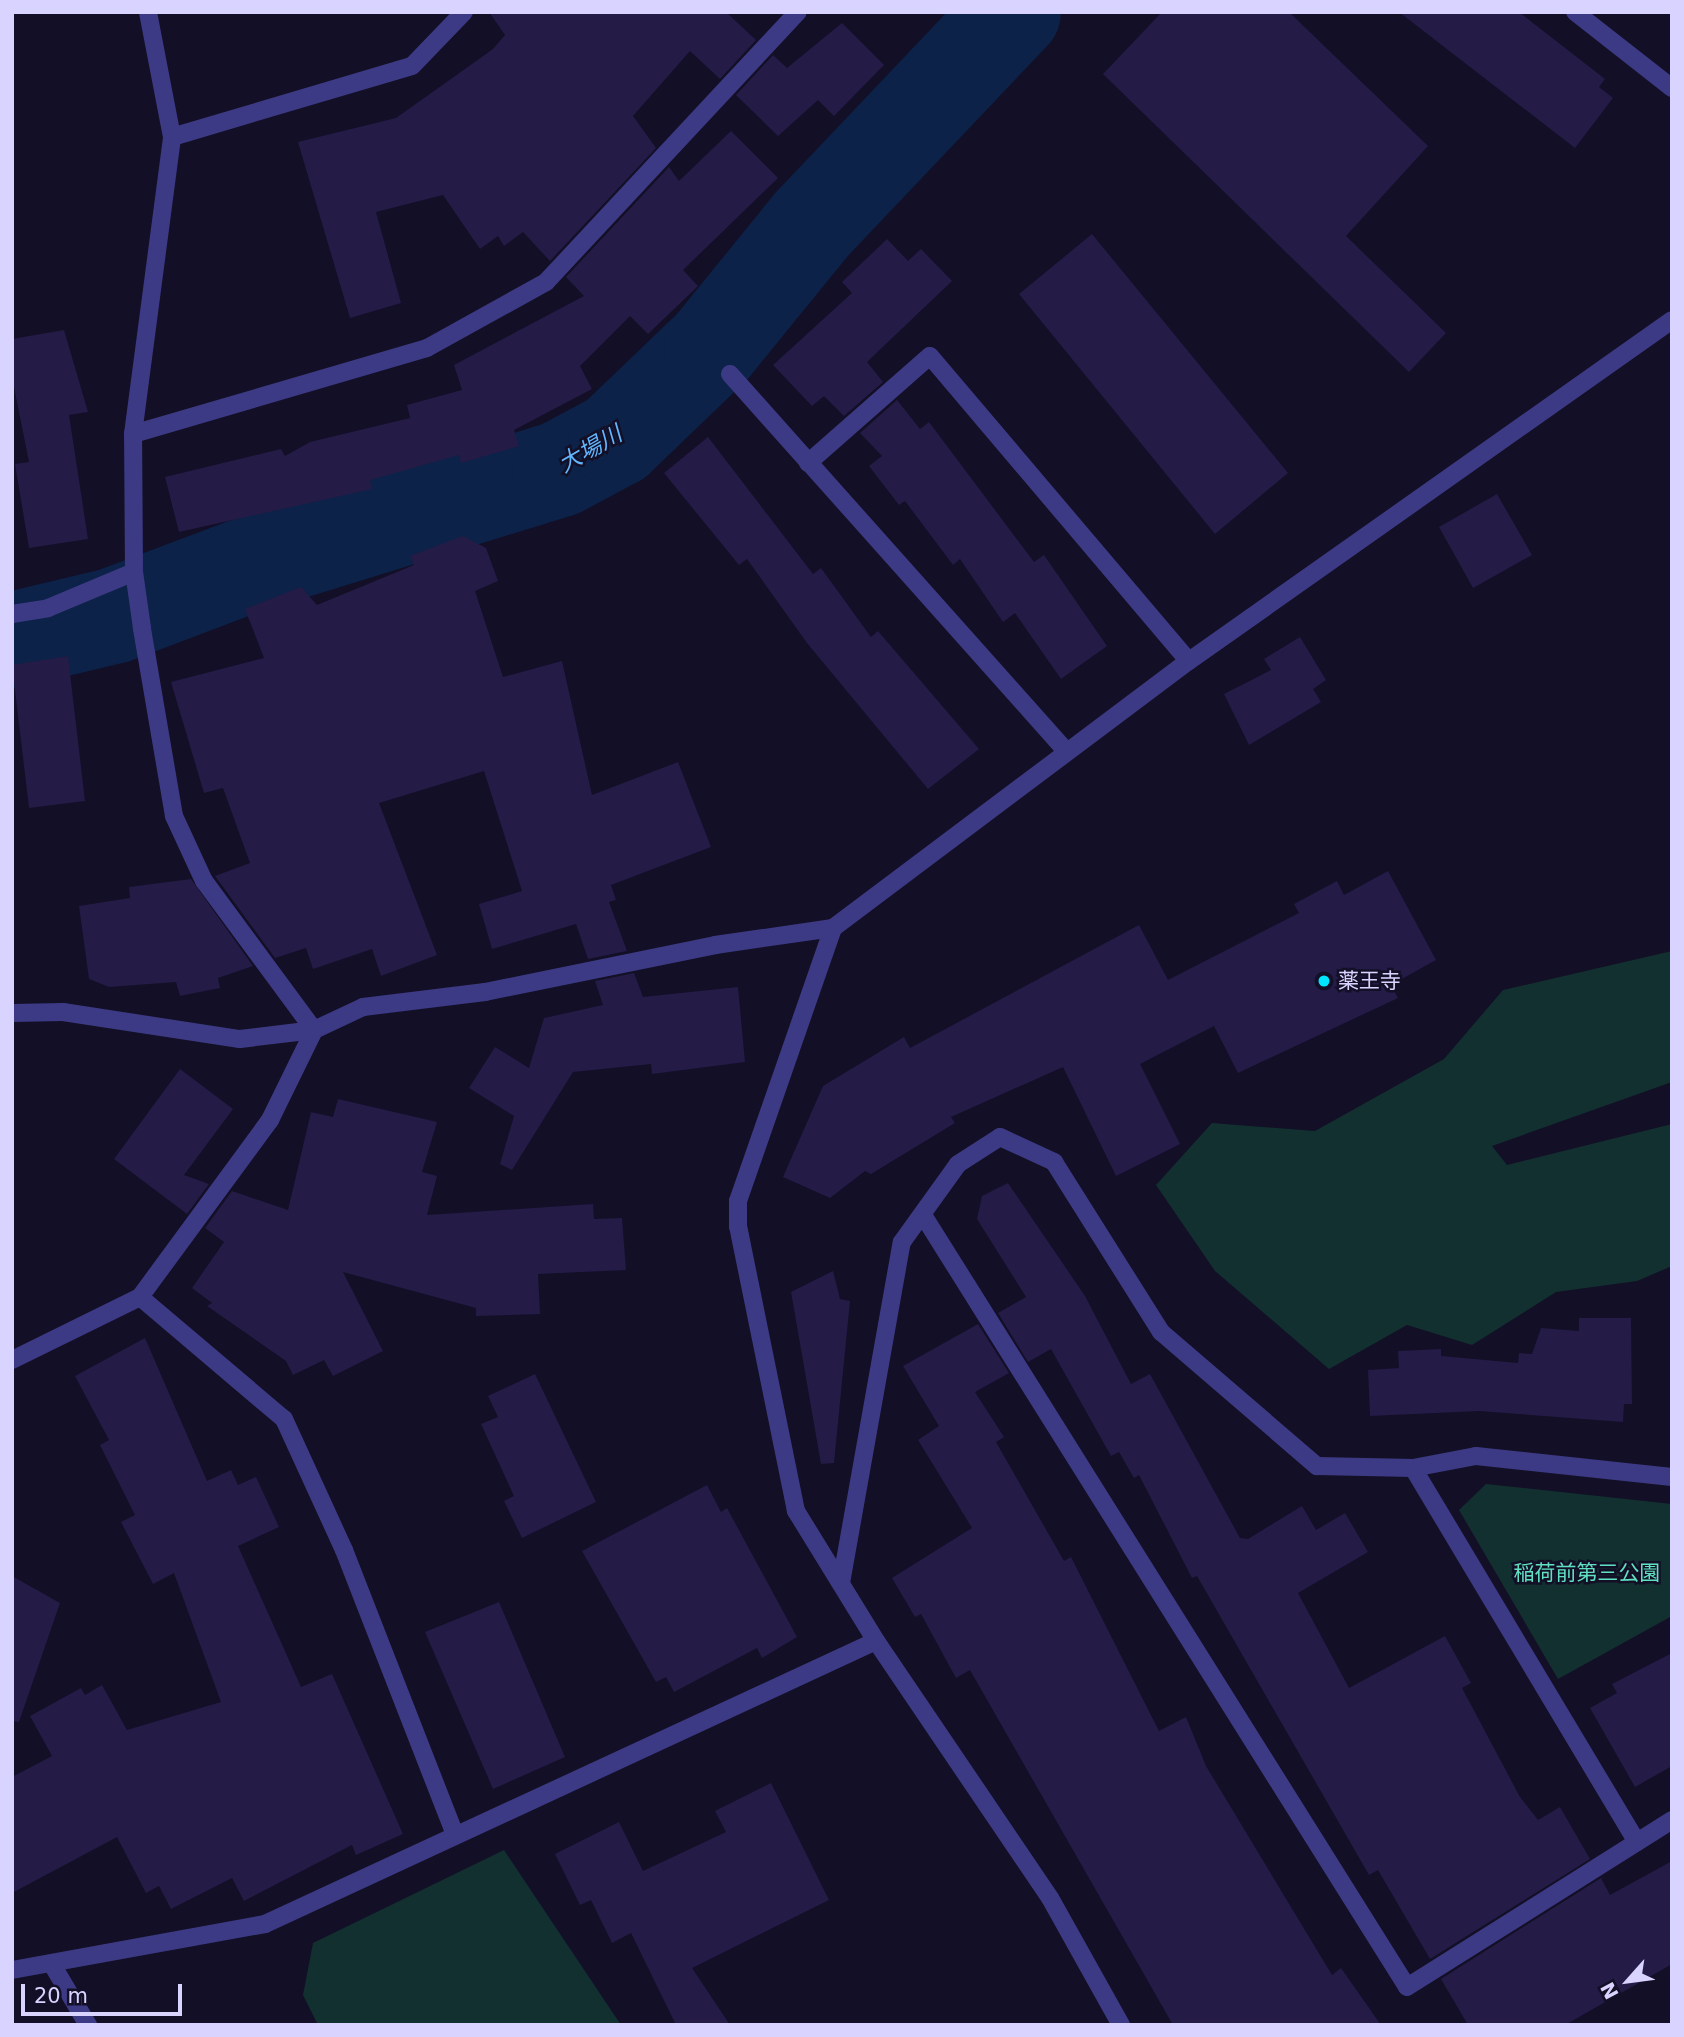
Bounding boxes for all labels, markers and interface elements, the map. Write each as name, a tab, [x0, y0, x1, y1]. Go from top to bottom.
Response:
water label: 大場川	[553, 420, 627, 478]
place label: 薬王寺	[1338, 968, 1401, 994]
marker: 薬王寺	[1316, 973, 1332, 989]
park label: 稲荷前第三公園	[1514, 1560, 1660, 1586]
north arrow	[1593, 1946, 1663, 2016]
scale bar	[24, 1970, 186, 2014]
text: N	[1596, 1979, 1623, 2003]
text: 20 m	[34, 1984, 88, 2008]

